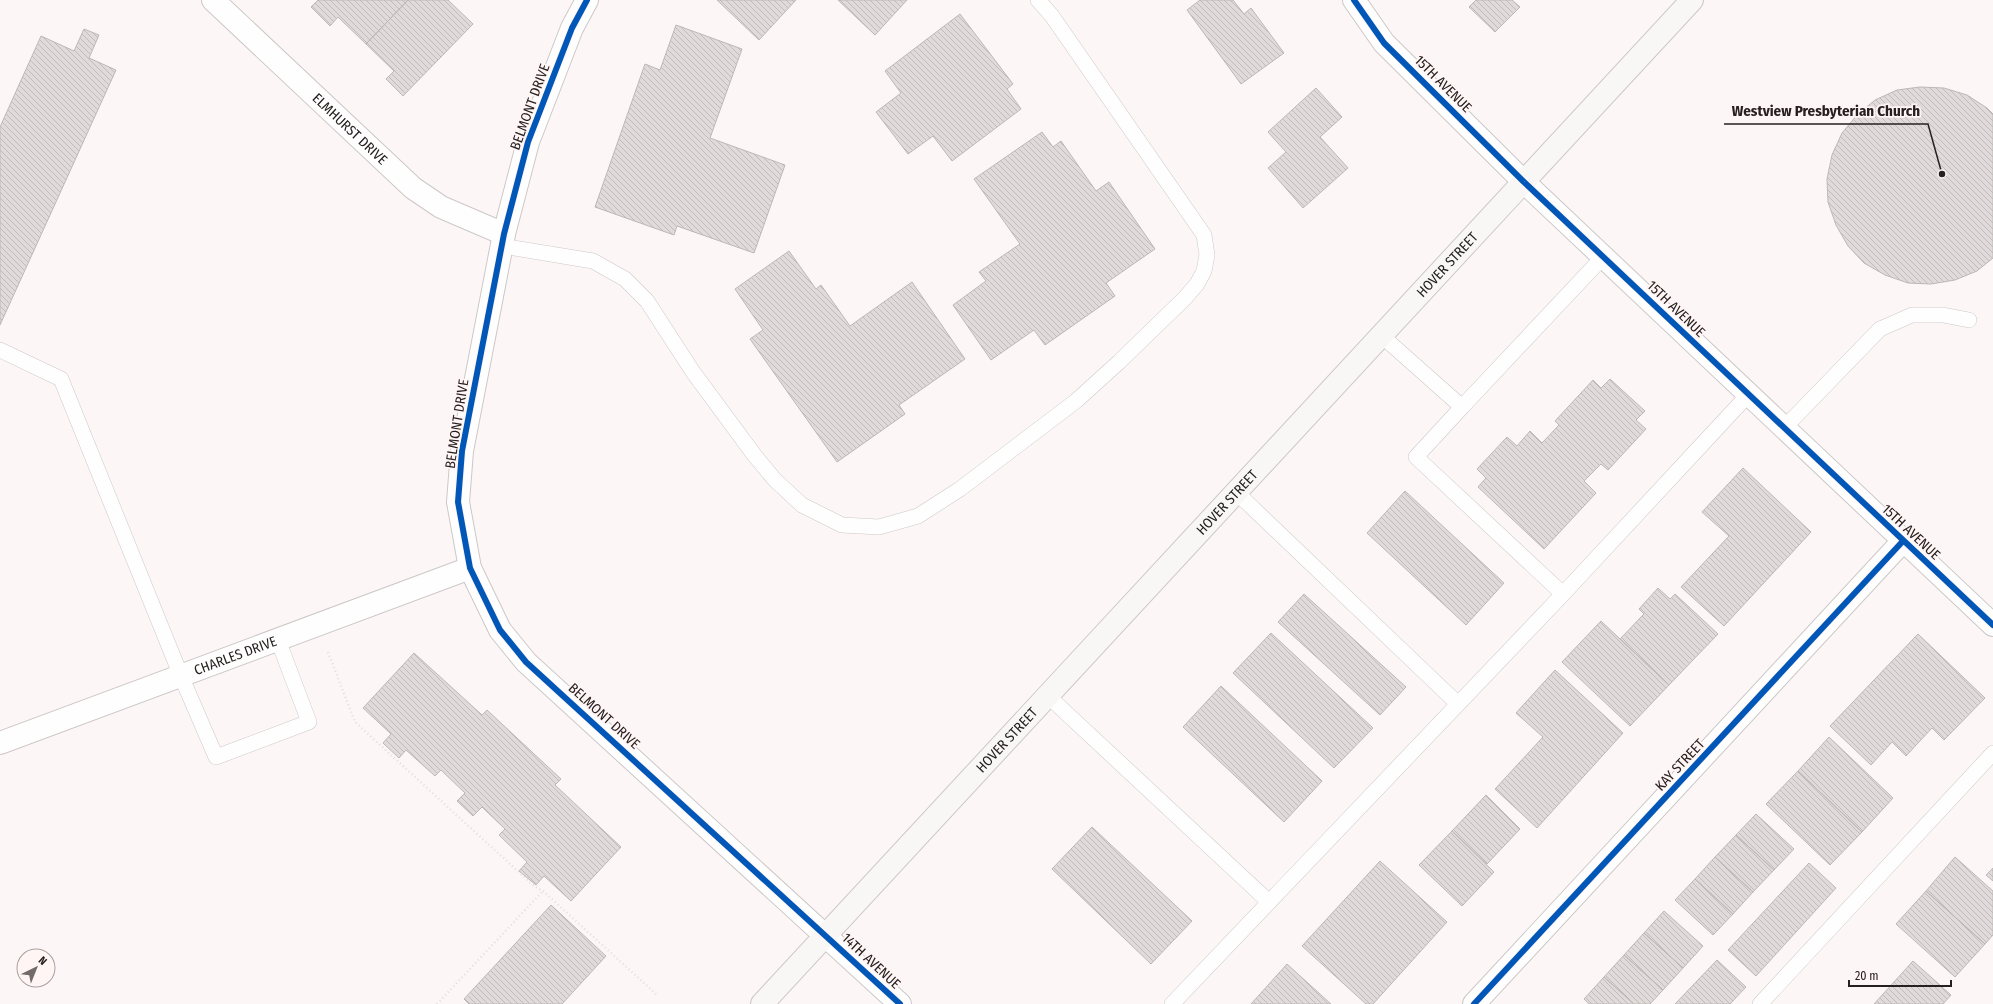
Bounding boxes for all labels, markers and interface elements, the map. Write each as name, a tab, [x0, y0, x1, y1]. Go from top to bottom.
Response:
street label: 15TH AVENUE	[1411, 52, 1475, 116]
street label: BELMONT DRIVE	[507, 61, 554, 152]
street label: ELMHURST DRIVE	[309, 90, 391, 168]
callout: Westview Presbyterian Church	[1724, 97, 1928, 124]
text: Westview Presbyterian Church	[1732, 102, 1920, 120]
street label: HOVER STREET	[1413, 228, 1482, 300]
street label: 15TH AVENUE	[1644, 277, 1709, 341]
street label: BELMONT DRIVE	[442, 378, 473, 470]
street label: HOVER STREET	[1193, 466, 1261, 538]
street label: 15TH AVENUE	[1878, 501, 1944, 564]
street label: CHARLES DRIVE	[192, 632, 279, 679]
street label: BELMONT DRIVE	[565, 679, 644, 753]
street label: HOVER STREET	[972, 704, 1041, 776]
street label: KAY STREET	[1652, 735, 1709, 794]
street label: 14TH AVENUE	[838, 930, 904, 993]
north arrow	[16, 948, 56, 988]
text: N	[36, 954, 49, 968]
scale bar	[1849, 962, 1951, 988]
text: 20 m	[1855, 969, 1879, 983]

